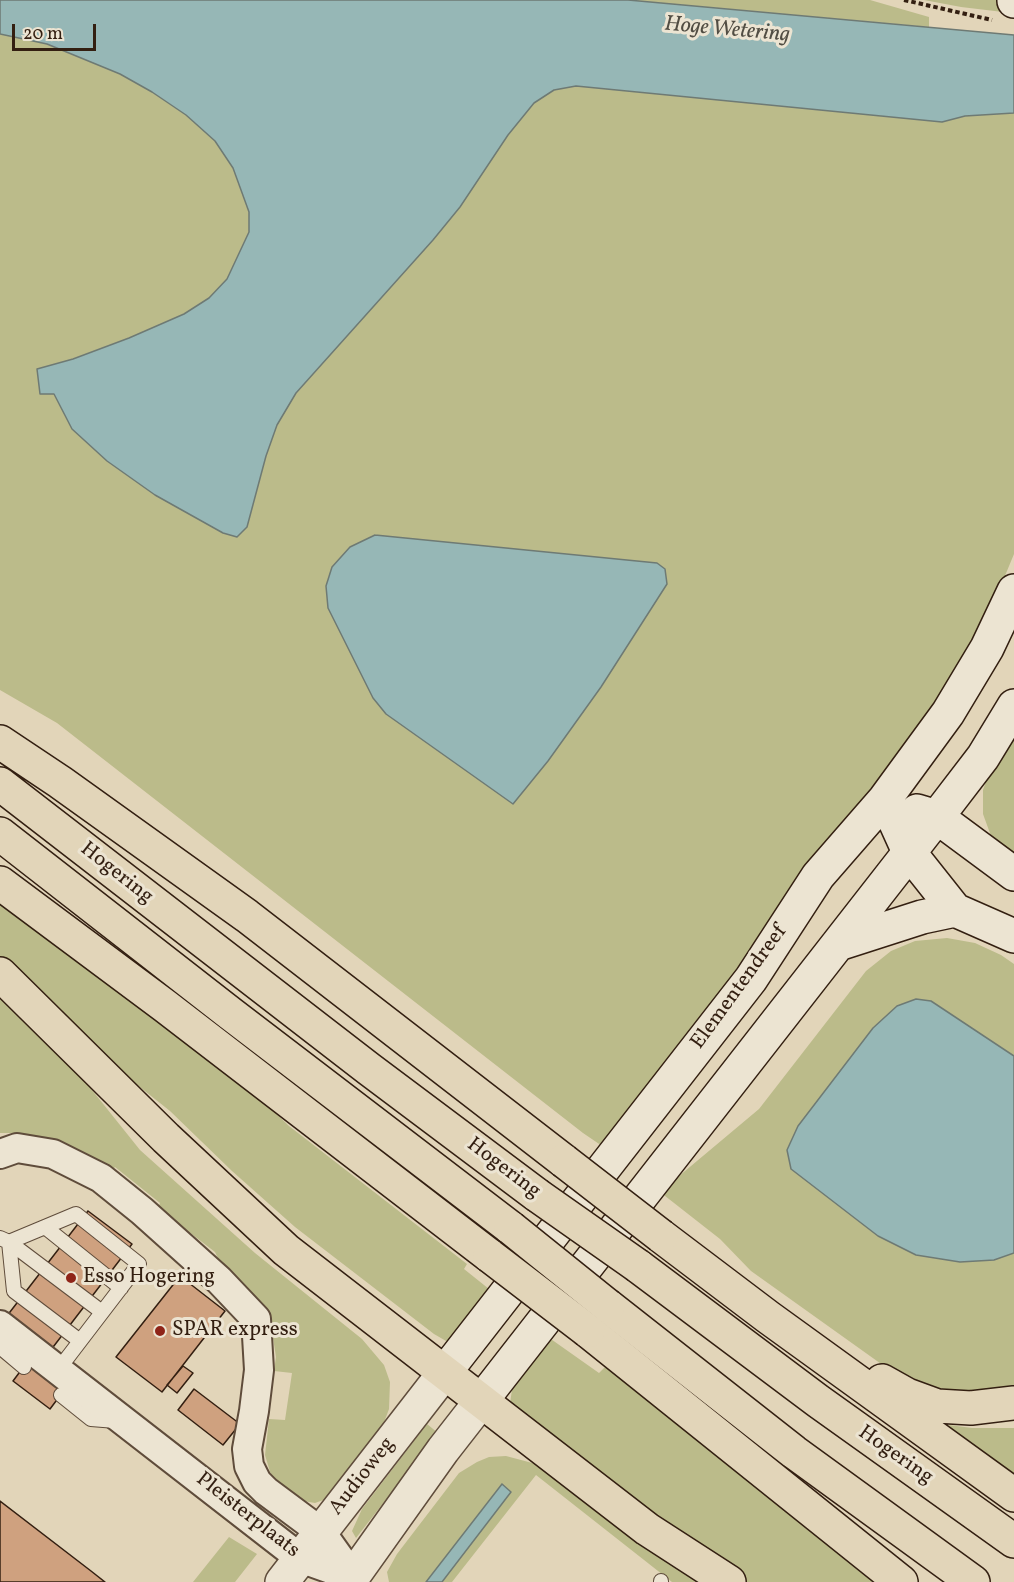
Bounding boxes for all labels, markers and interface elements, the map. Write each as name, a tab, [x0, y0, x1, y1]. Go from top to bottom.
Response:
scale bar	[15, 12, 99, 50]
water label: Hoge Wetering	[663, 12, 791, 50]
text: 20 m	[23, 22, 63, 47]
street label: Hogering	[74, 838, 158, 910]
street label: Elementendreef	[687, 921, 793, 1055]
street label: Hogering	[461, 1133, 545, 1205]
place label: Esso Hogering	[83, 1265, 215, 1291]
marker: Esso Hogering	[64, 1271, 78, 1285]
place label: SPAR express	[172, 1318, 298, 1344]
marker: SPAR express	[153, 1324, 167, 1338]
street label: Hogering	[853, 1421, 937, 1491]
street label: Audioweg	[325, 1433, 401, 1521]
street label: Pleisterplaats	[190, 1468, 304, 1564]

